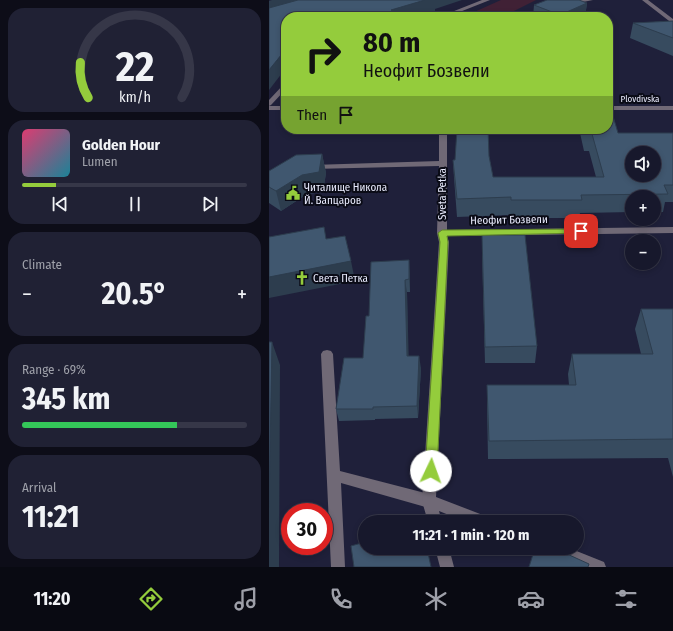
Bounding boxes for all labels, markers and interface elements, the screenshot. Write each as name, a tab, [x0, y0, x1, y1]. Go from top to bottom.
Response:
text: 80 m	[363, 26, 420, 59]
icon: right	[297, 28, 349, 80]
text: 22	[114, 42, 154, 92]
text: Неофит Бозвели	[363, 60, 490, 82]
text: km/h	[119, 89, 150, 106]
street label: Plovdivska	[621, 94, 660, 104]
icon: arrive	[335, 104, 357, 126]
text: Then	[297, 106, 327, 124]
text: Golden Hour	[82, 136, 160, 154]
map controls	[625, 146, 661, 270]
button: sound	[625, 146, 661, 182]
text: Lumen	[82, 154, 118, 169]
street label: Sveta Petka	[436, 168, 449, 220]
place label: Читалище Никола Й. Вапцаров	[304, 181, 387, 207]
public building icon: Читалище Никола Й. Вапцаров	[285, 185, 301, 201]
button: +	[625, 190, 661, 226]
icon: previous	[49, 193, 71, 215]
icon: pause	[124, 193, 146, 215]
icon: next	[199, 193, 221, 215]
street label: Неофит Бозвели	[470, 213, 548, 227]
pin	[564, 214, 598, 248]
icon: arrive	[570, 220, 592, 242]
button: −	[625, 234, 661, 270]
text: Climate	[22, 257, 62, 272]
church icon: Света Петка	[294, 270, 310, 286]
place label: Света Петка	[313, 272, 368, 285]
text: 20.5°	[101, 276, 167, 312]
text: −	[22, 281, 32, 308]
text: +	[237, 281, 247, 308]
text: Range · 69%	[22, 362, 86, 377]
text: 345 km	[22, 381, 110, 417]
position arrow	[410, 450, 452, 492]
text: Arrival	[22, 480, 56, 495]
text: 11:21	[22, 499, 80, 535]
speed limit sign: 30	[281, 503, 333, 555]
text: 11:21 · 1 min · 120 m	[413, 526, 529, 544]
icon: directions	[137, 585, 165, 613]
icon: music	[232, 585, 260, 613]
icon: phone	[327, 585, 355, 613]
icon: climate	[422, 585, 450, 613]
icon: car	[517, 585, 545, 613]
icon: filters	[612, 585, 640, 613]
text: 11:20	[33, 588, 71, 610]

